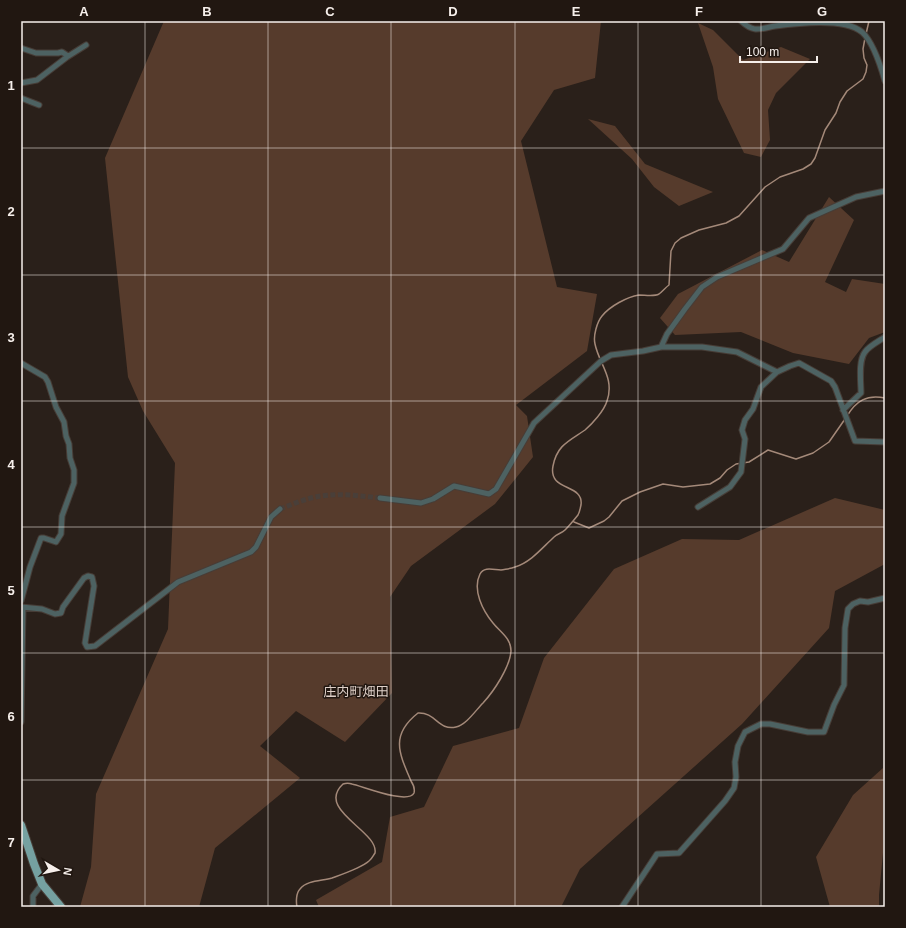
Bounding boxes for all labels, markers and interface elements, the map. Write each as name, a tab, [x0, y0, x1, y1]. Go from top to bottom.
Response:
text: A	[79, 4, 89, 19]
text: B	[202, 4, 212, 19]
text: C	[325, 4, 335, 19]
text: D	[448, 4, 458, 19]
text: E	[572, 4, 581, 19]
text: F	[695, 4, 703, 19]
text: G	[817, 4, 827, 19]
scale bar	[740, 38, 817, 64]
text: 100 m	[746, 45, 779, 59]
text: 1	[7, 78, 15, 93]
text: 2	[7, 204, 15, 219]
text: 3	[7, 330, 15, 345]
text: 4	[7, 457, 15, 472]
text: 5	[7, 583, 15, 598]
district label: 庄内町畑田	[323, 684, 389, 699]
text: 6	[7, 709, 15, 724]
text: 7	[7, 835, 15, 850]
north arrow	[38, 850, 78, 890]
text: N	[61, 867, 74, 876]

